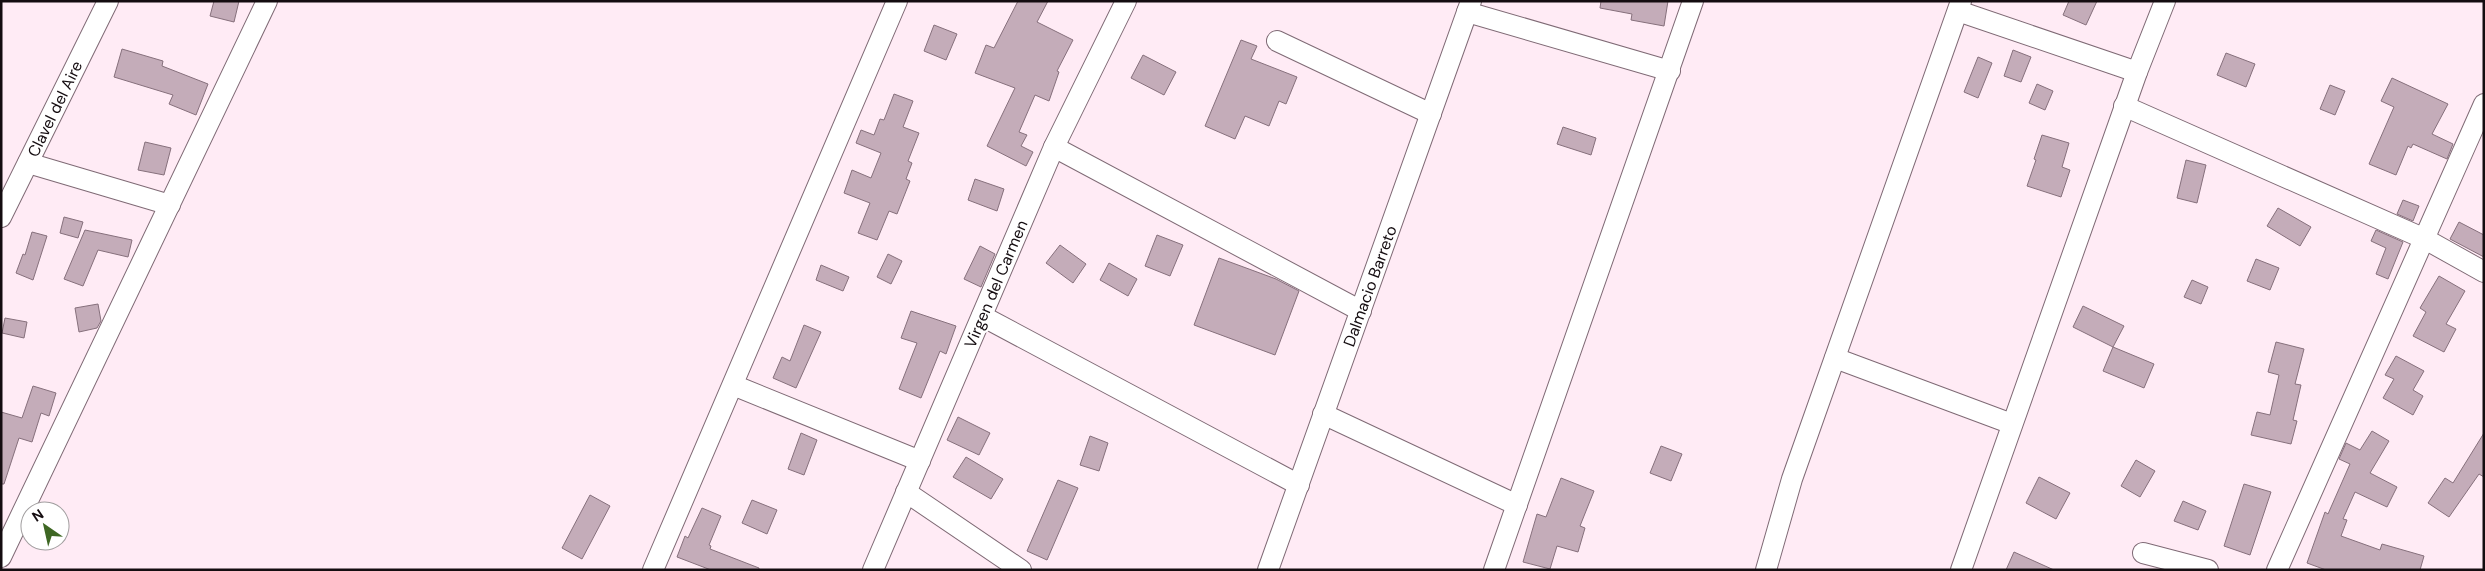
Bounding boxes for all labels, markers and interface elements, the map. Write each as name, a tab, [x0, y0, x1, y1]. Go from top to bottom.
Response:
street label: Clavel del Aire	[23, 57, 87, 161]
street label: Virgen del Carmen	[960, 217, 1032, 351]
street label: Dalmacio Barreto	[1338, 223, 1402, 349]
north arrow	[20, 501, 70, 551]
text: N	[28, 505, 47, 526]

